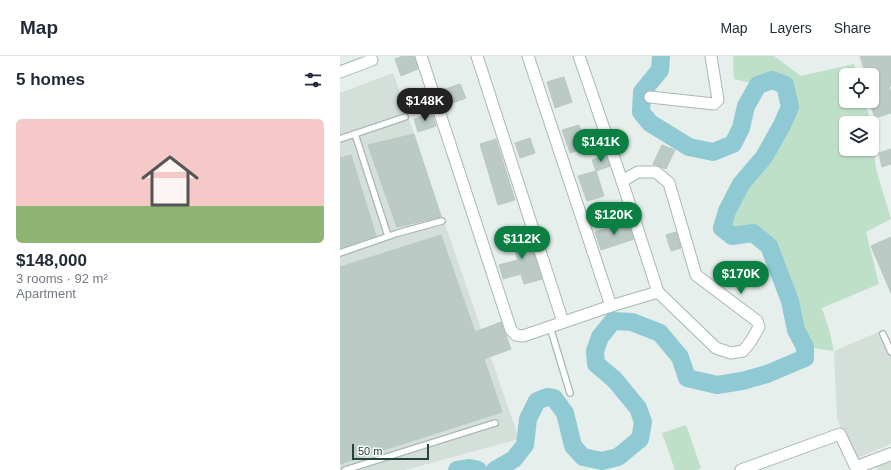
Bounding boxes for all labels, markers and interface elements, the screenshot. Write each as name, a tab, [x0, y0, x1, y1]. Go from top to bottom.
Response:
text: Map	[20, 17, 58, 38]
text: Map	[720, 20, 748, 36]
text: Layers	[770, 20, 812, 36]
text: Share	[834, 20, 871, 36]
map controls	[839, 68, 879, 156]
button: locate	[839, 68, 879, 108]
icon: filters	[302, 69, 324, 91]
text: 5 homes	[16, 70, 85, 89]
pin: $148K	[397, 88, 453, 122]
text: $148K	[406, 93, 444, 108]
button: layers	[839, 116, 879, 156]
pin: $141K	[573, 129, 629, 163]
text: $141K	[582, 134, 620, 149]
icon: home	[134, 145, 206, 217]
pin: $120K	[586, 202, 642, 236]
text: $120K	[595, 207, 633, 222]
pin: $112K	[494, 226, 550, 260]
text: $112K	[503, 231, 541, 246]
text: $148,000	[16, 251, 87, 270]
pin: $170K	[713, 261, 769, 295]
text: $170K	[722, 266, 760, 281]
text: 3 rooms · 92 m²	[16, 271, 108, 286]
text: Apartment	[16, 286, 76, 301]
scale bar	[352, 442, 429, 461]
text: 50 m	[358, 445, 382, 457]

